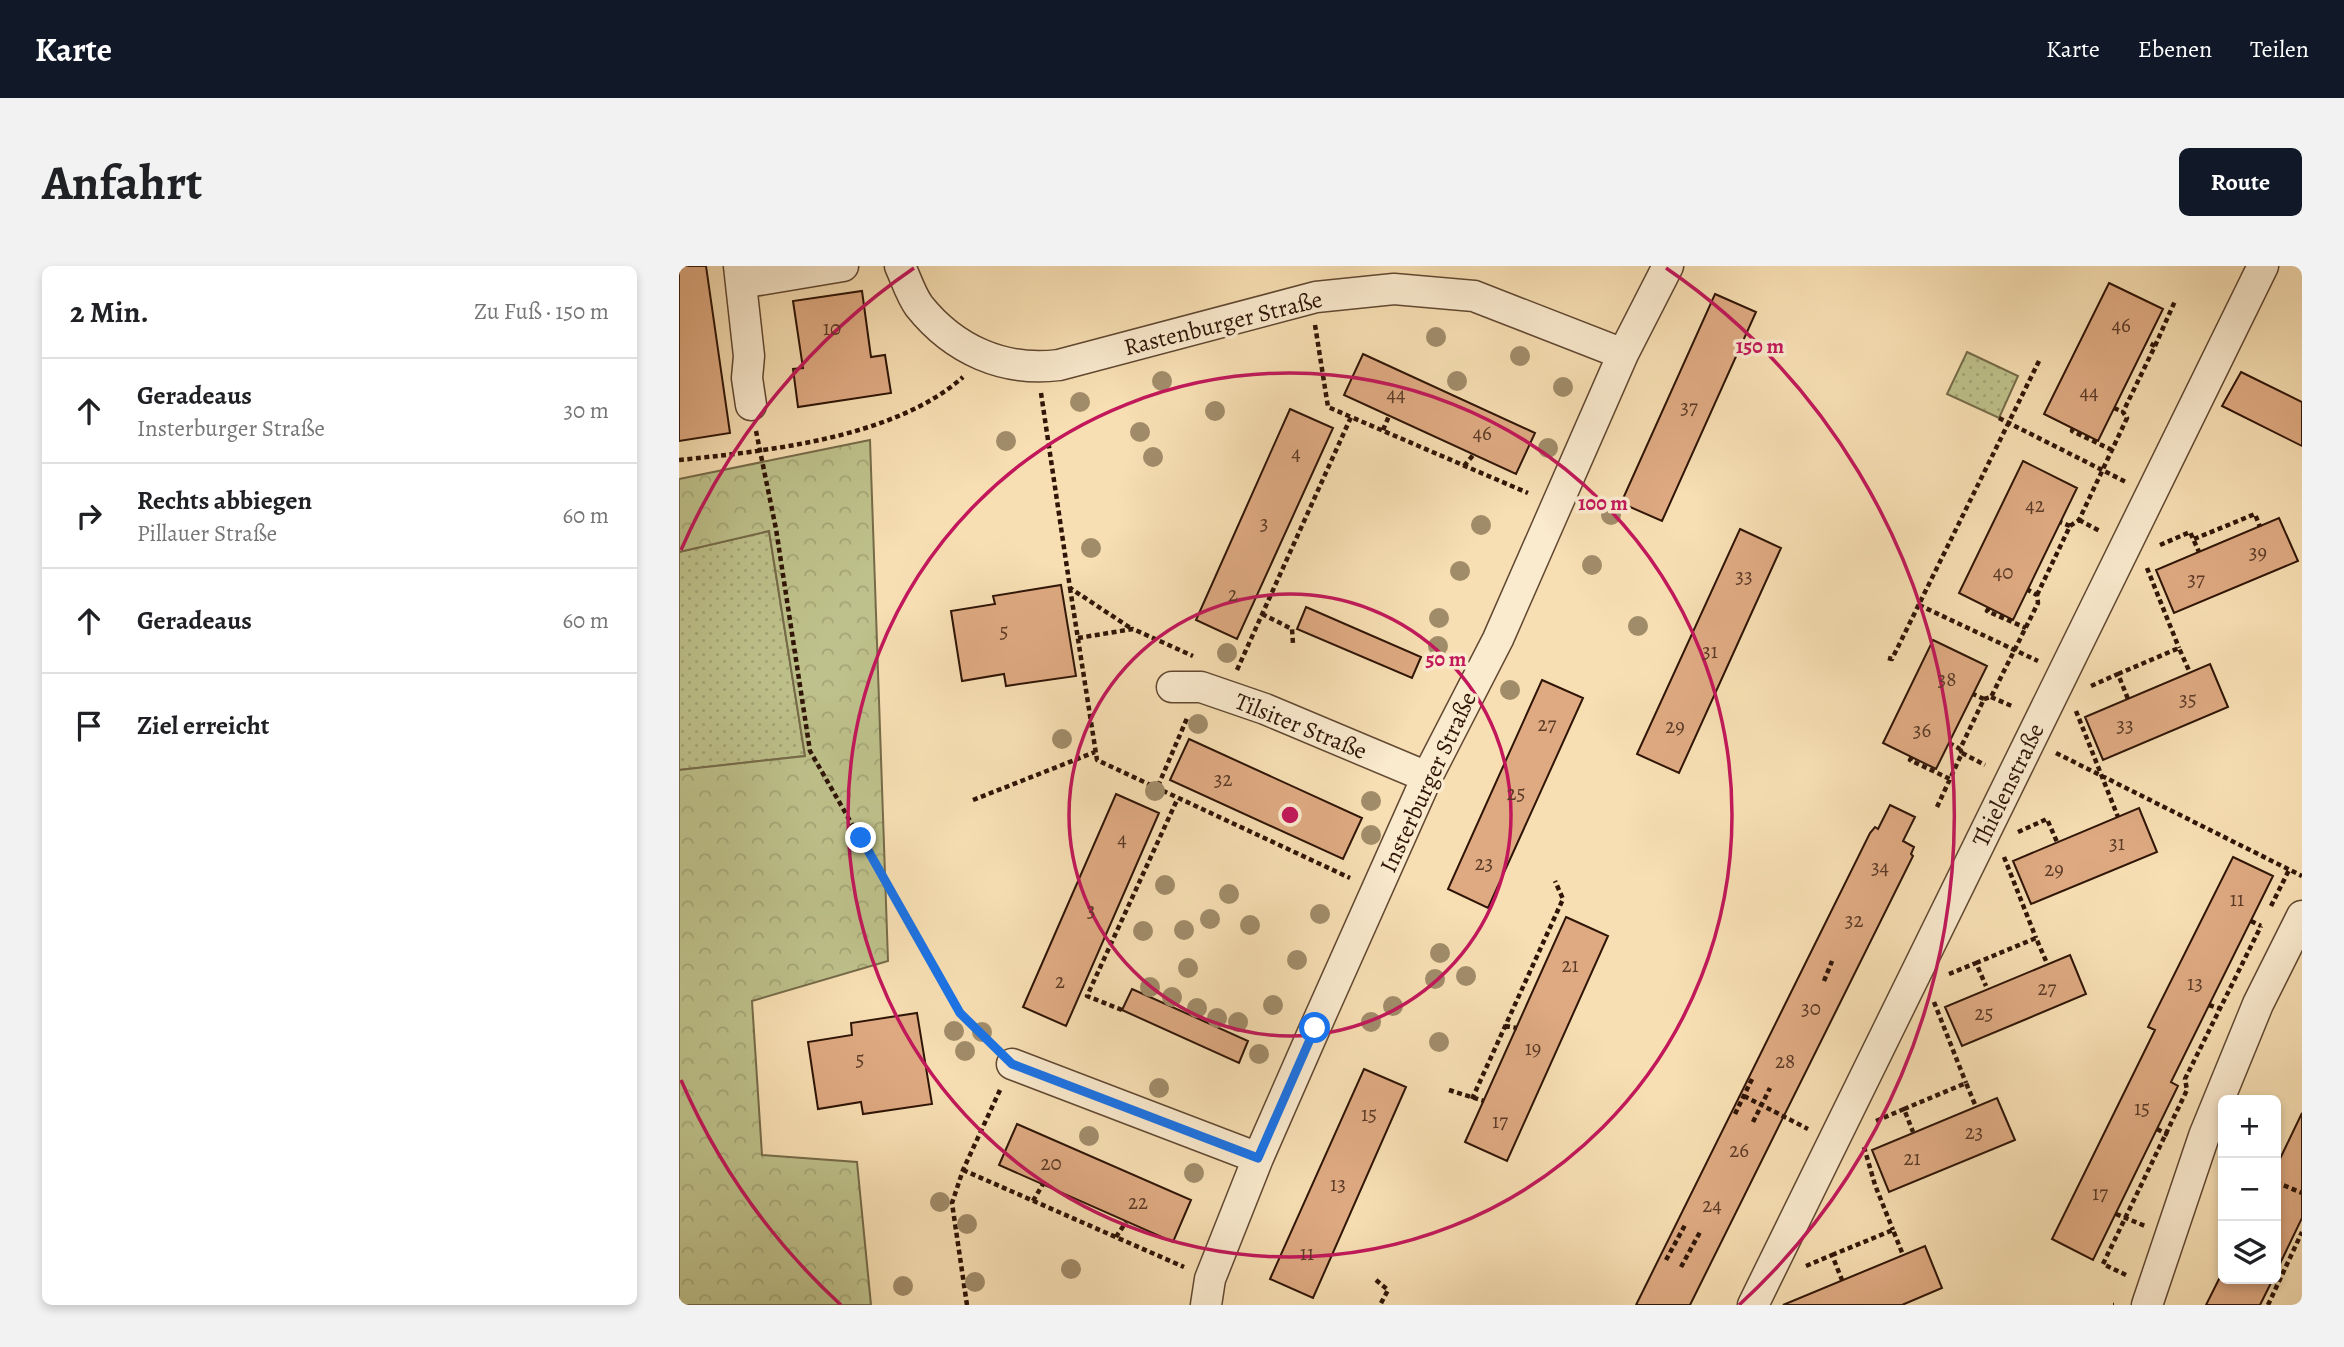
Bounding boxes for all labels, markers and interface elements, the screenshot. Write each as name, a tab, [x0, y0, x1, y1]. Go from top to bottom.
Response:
text: Karte	[35, 27, 112, 72]
text: Karte	[2046, 33, 2100, 65]
text: Ebenen	[2138, 33, 2212, 65]
text: Teilen	[2250, 33, 2309, 65]
button: Route	[2179, 148, 2302, 216]
text: Anfahrt	[42, 149, 202, 216]
street label: Rastenburger Straße	[1120, 283, 1326, 363]
text: 2 Min.	[70, 292, 149, 332]
text: Zu Fuß · 150 m	[474, 296, 609, 327]
house number: 46	[2111, 311, 2131, 339]
house number: 10	[823, 314, 841, 342]
text: 150 m	[1736, 332, 1785, 360]
text: Geradeaus	[137, 378, 252, 413]
house number: 44	[2079, 378, 2099, 406]
house number: 44	[1386, 380, 1406, 408]
icon: ahead	[70, 392, 108, 430]
house number: 37	[1680, 393, 1698, 421]
text: 30 m	[563, 395, 609, 426]
text: Insterburger Straße	[137, 413, 325, 444]
house number: 46	[1472, 419, 1492, 447]
house number: 4	[1291, 439, 1301, 467]
text: Rechts abbiegen	[137, 483, 312, 518]
text: 100 m	[1578, 489, 1628, 517]
house number: 42	[2025, 491, 2045, 519]
icon: right	[70, 497, 108, 535]
text: 60 m	[562, 500, 609, 531]
house number: 3	[1260, 509, 1268, 537]
text: Pillauer Straße	[137, 518, 277, 549]
house number: 39	[2249, 538, 2267, 566]
house number: 40	[1993, 558, 2013, 586]
house number: 33	[1735, 562, 1753, 590]
house number: 37	[2187, 565, 2205, 593]
house number: 2	[1228, 580, 1238, 608]
icon: ahead	[70, 602, 108, 640]
text: Geradeaus	[137, 603, 252, 638]
text: 60 m	[562, 605, 609, 636]
house number: 5	[999, 617, 1009, 645]
house number: 31	[1702, 637, 1718, 665]
text: 50 m	[1426, 645, 1467, 673]
house number: 38	[1938, 665, 1956, 693]
street label: Tilsiter Straße	[1230, 685, 1372, 767]
house number: 35	[2179, 685, 2197, 713]
street label: Insterburger Straße	[1372, 686, 1484, 878]
icon: arrive	[70, 707, 108, 745]
text: Ziel erreicht	[137, 708, 270, 743]
house number: 27	[1538, 710, 1557, 738]
house number: 33	[2116, 711, 2134, 739]
house number: 29	[1665, 712, 1685, 740]
house number: 36	[1913, 716, 1932, 744]
street label: Thielenstraße	[1964, 718, 2052, 852]
house number: 32	[1214, 765, 1232, 793]
house number: 25	[1506, 779, 1526, 807]
centre of rings	[1278, 803, 1302, 827]
route end	[845, 822, 876, 853]
house number: 4	[1117, 825, 1127, 853]
house number: 31	[2109, 829, 2125, 857]
house number: 23	[1475, 849, 1493, 877]
house number: 34	[1871, 853, 1889, 881]
house number: 29	[2044, 855, 2064, 883]
house number: 11	[2230, 885, 2244, 913]
house number: 3	[1087, 896, 1095, 924]
house number: 32	[1845, 906, 1863, 934]
house number: 21	[1561, 951, 1579, 979]
house number: 2	[1055, 967, 1065, 995]
house number: 13	[2187, 969, 2203, 997]
house number: 27	[2038, 974, 2057, 1002]
house number: 30	[1801, 994, 1821, 1022]
house number: 25	[1974, 999, 1994, 1027]
route start	[1299, 1012, 1330, 1043]
house number: 19	[1525, 1034, 1541, 1062]
house number: 5	[855, 1045, 865, 1073]
house number: 28	[1775, 1047, 1795, 1075]
house number: 15	[2134, 1094, 2150, 1122]
map controls	[2218, 1095, 2281, 1284]
button: +	[2218, 1095, 2281, 1158]
house number: 15	[1361, 1100, 1377, 1128]
house number: 17	[1492, 1107, 1508, 1135]
house number: 23	[1965, 1118, 1983, 1146]
house number: 26	[1729, 1136, 1749, 1164]
house number: 21	[1903, 1144, 1921, 1172]
house number: 20	[1040, 1149, 1062, 1177]
button: −	[2218, 1158, 2281, 1221]
house number: 13	[1330, 1170, 1346, 1198]
house number: 17	[2092, 1179, 2108, 1207]
house number: 22	[1128, 1188, 1148, 1216]
house number: 24	[1702, 1191, 1722, 1219]
button: layers	[2218, 1221, 2281, 1284]
house number: 11	[1300, 1239, 1314, 1267]

